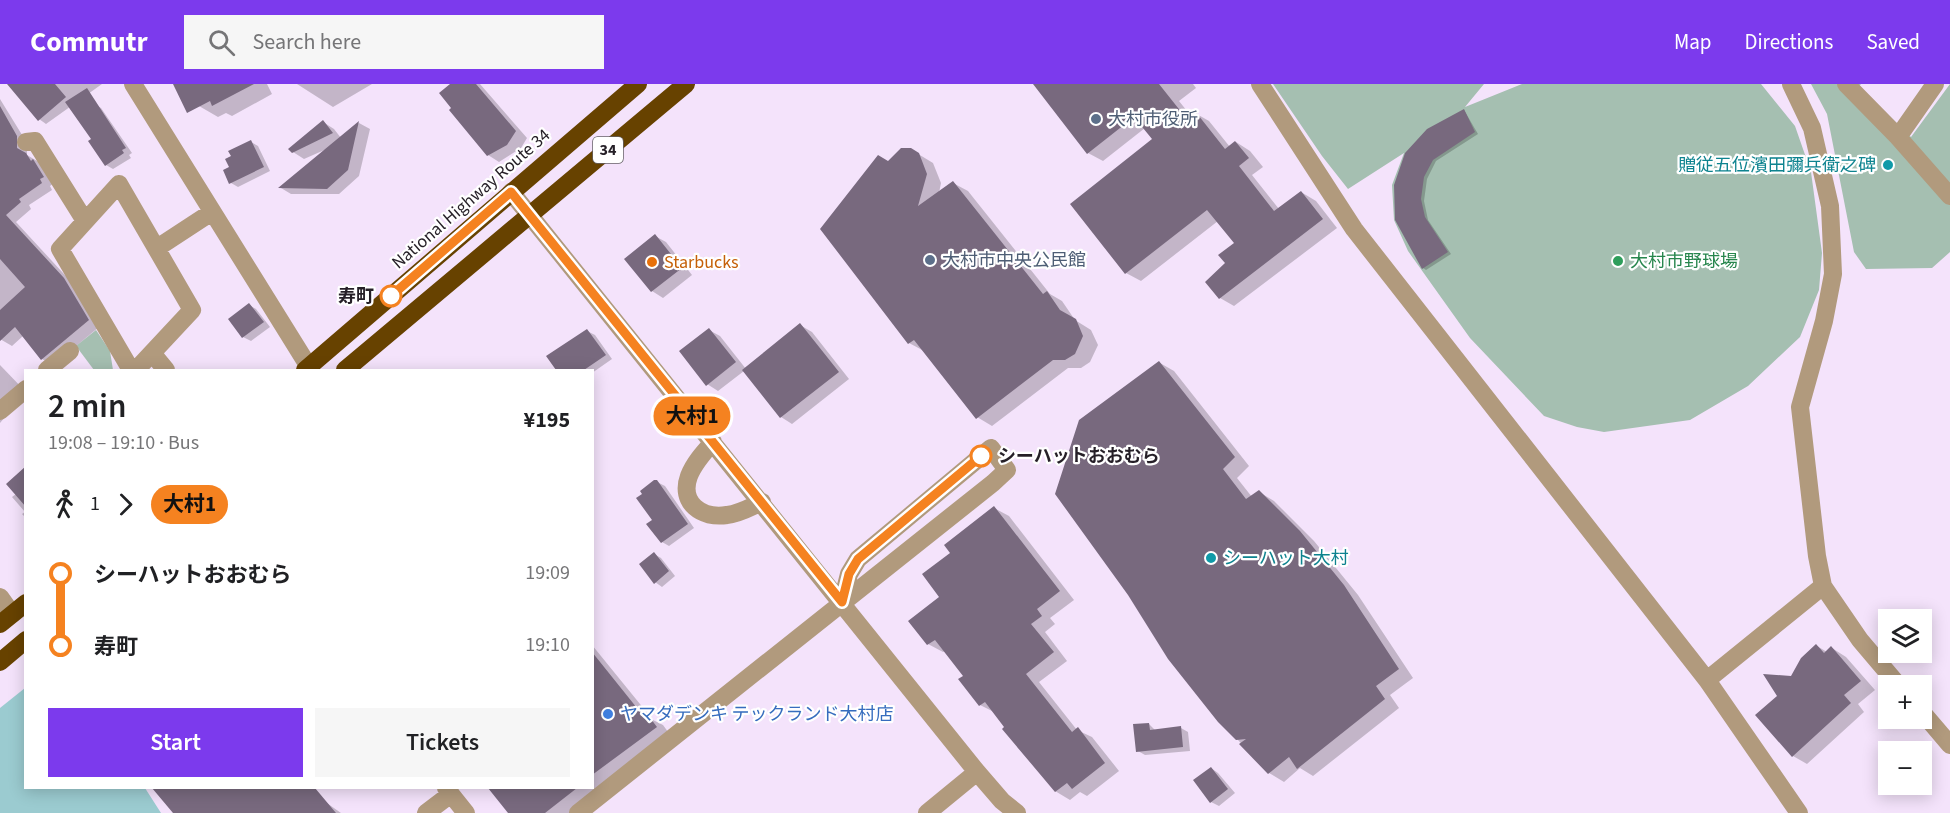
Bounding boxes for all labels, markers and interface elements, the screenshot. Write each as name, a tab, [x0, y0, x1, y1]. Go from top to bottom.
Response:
search box	[184, 15, 604, 69]
text: Commutr	[30, 22, 148, 62]
icon: search	[205, 26, 238, 59]
text: Search here	[253, 26, 361, 58]
text: Map	[1674, 27, 1712, 57]
text: Directions	[1745, 27, 1833, 57]
text: Saved	[1866, 27, 1920, 57]
place label: 大村市役所	[1108, 107, 1198, 132]
marker: 大村市役所	[1089, 112, 1103, 126]
street label: National Highway Route 34	[386, 123, 556, 275]
road number: 34	[593, 137, 623, 163]
place label: 贈従五位濱田彌兵衛之碑	[1678, 153, 1876, 178]
marker: 贈従五位濱田彌兵衛之碑	[1881, 158, 1895, 172]
place label: 大村市中央公民館	[942, 248, 1086, 273]
place label: 大村市野球場	[1630, 249, 1738, 274]
place label: Starbucks	[664, 250, 739, 275]
marker: 大村市中央公民館	[923, 253, 937, 267]
marker: 大村市野球場	[1611, 254, 1625, 268]
marker: Starbucks	[645, 255, 659, 269]
place label: 寿町	[338, 284, 374, 309]
marker: 寿町	[380, 285, 402, 307]
text: 2 min	[48, 383, 126, 430]
line badge: 大村1	[658, 396, 726, 436]
text: 大村1	[665, 401, 719, 431]
text: ¥195	[524, 404, 570, 436]
text: 19:08 – 19:10 · Bus	[48, 429, 199, 457]
place label: シーハットおおむら	[998, 444, 1160, 469]
marker: シーハットおおむら	[970, 445, 992, 467]
icon: walk	[48, 488, 81, 521]
icon: forward	[109, 488, 142, 521]
text: 大村1	[163, 489, 216, 519]
text: 1	[90, 490, 100, 518]
place label: シーハット大村	[1223, 546, 1349, 571]
marker: シーハット大村	[1204, 551, 1218, 565]
text: シーハットおおむら	[94, 559, 292, 591]
text: 19:09	[525, 559, 570, 587]
map controls	[1878, 609, 1932, 795]
button: layers	[1878, 609, 1932, 663]
text: 寿町	[94, 631, 138, 663]
text: 19:10	[525, 631, 570, 659]
button: +	[1878, 675, 1932, 729]
place label: ヤマダデンキ テックランド大村店	[620, 702, 894, 727]
marker: ヤマダデンキ テックランド大村店	[601, 707, 615, 721]
button: Start	[48, 708, 303, 777]
button: Tickets	[315, 708, 570, 777]
button: −	[1878, 741, 1932, 795]

